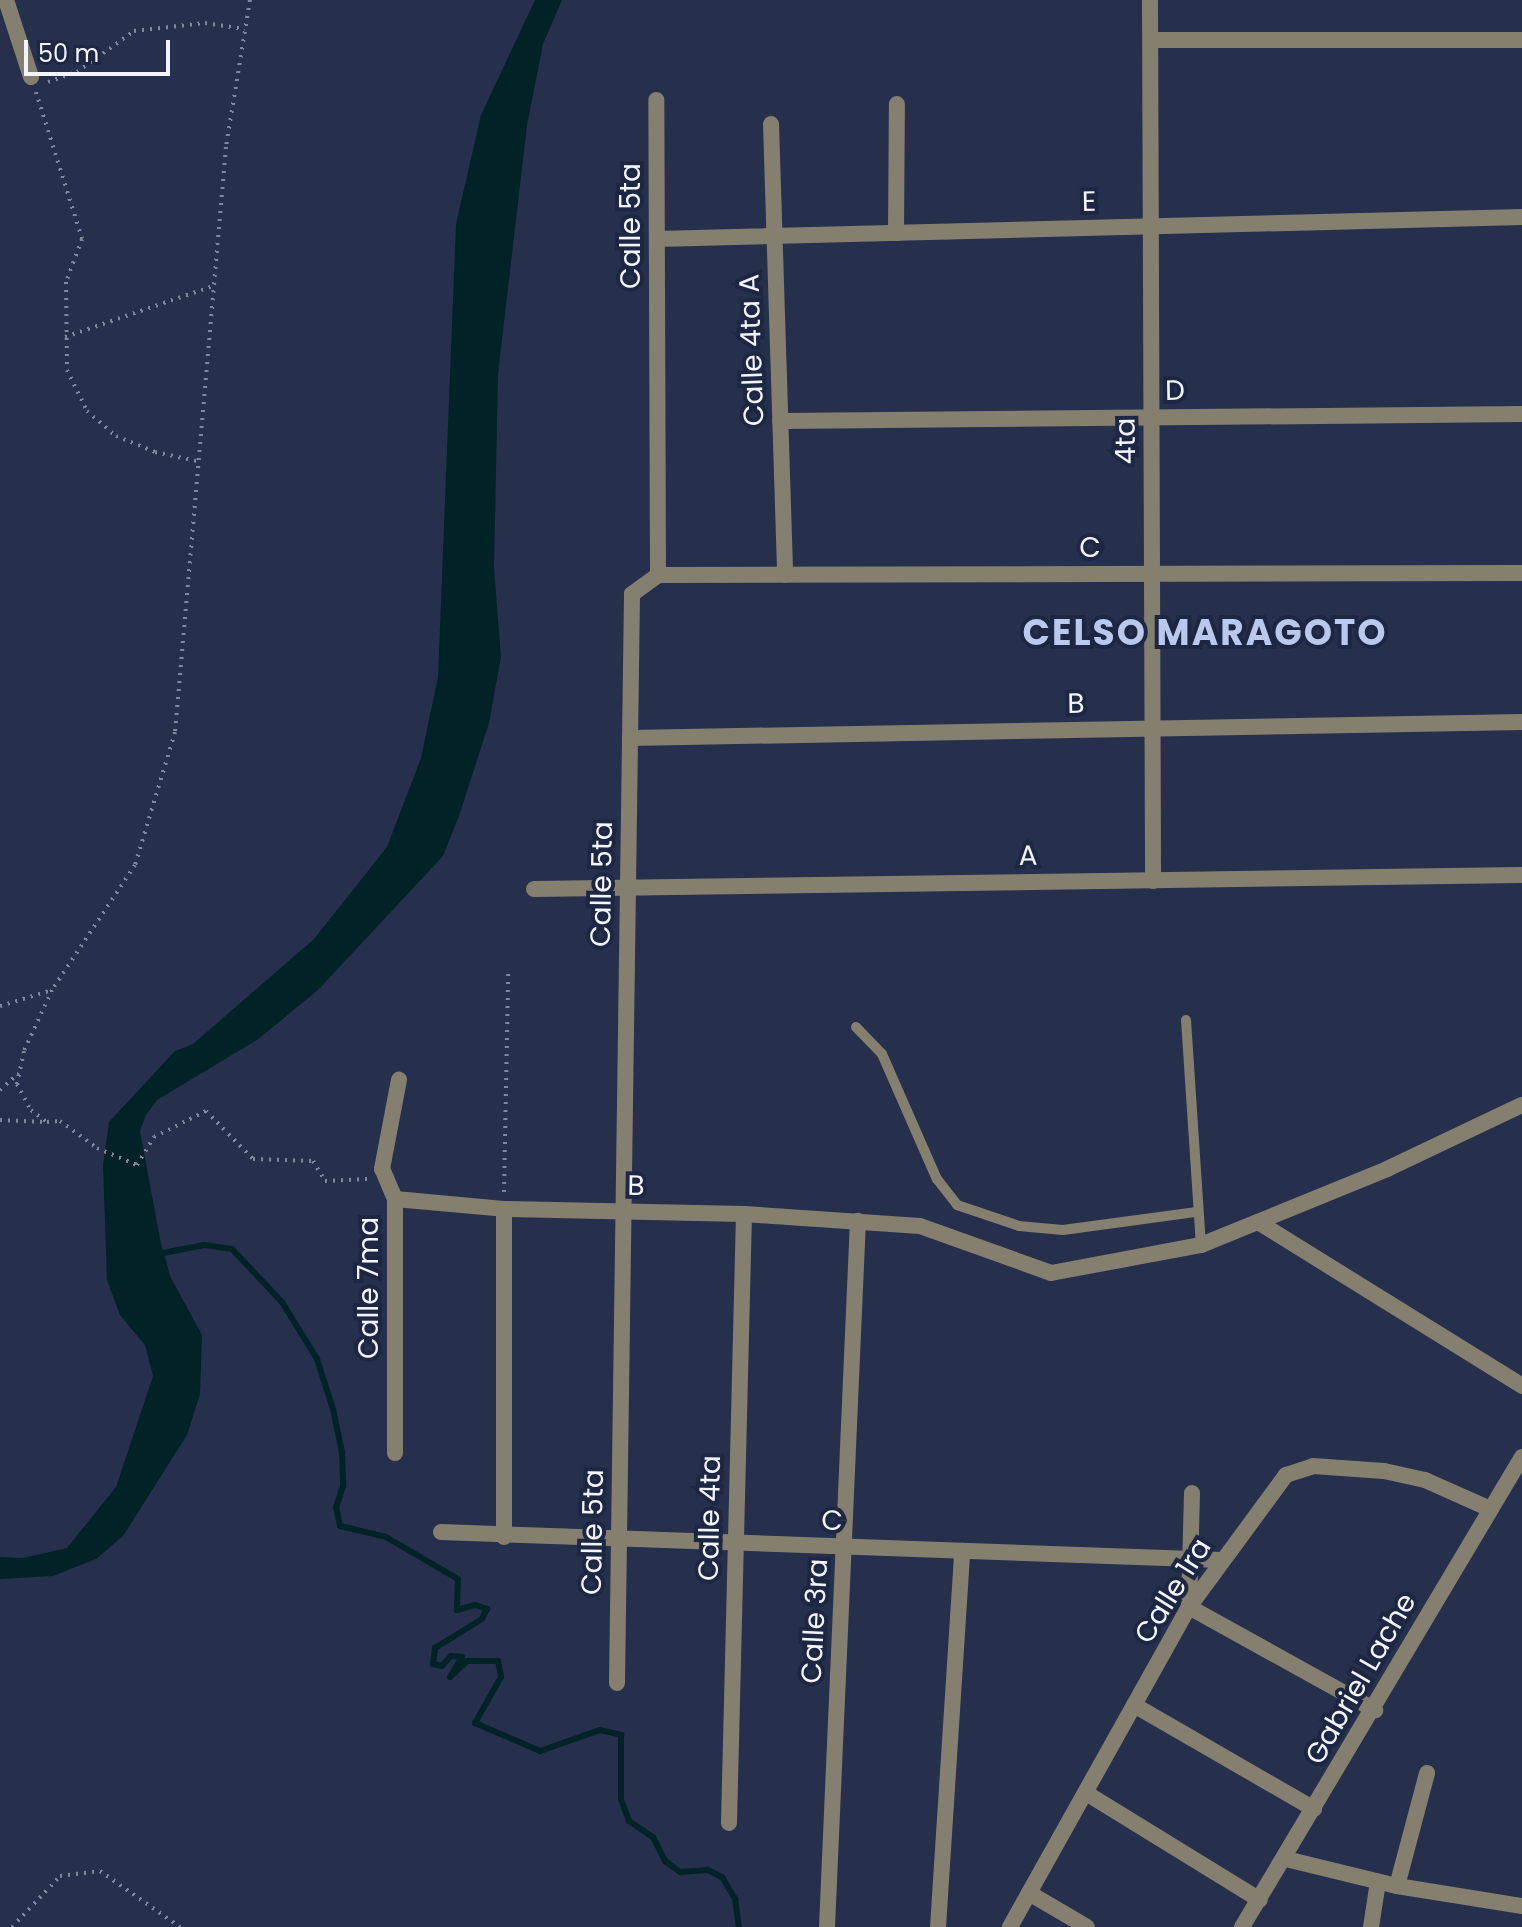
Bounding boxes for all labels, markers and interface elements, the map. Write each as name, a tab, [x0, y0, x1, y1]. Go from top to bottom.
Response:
scale bar	[28, 24, 174, 74]
text: 50 m	[38, 37, 99, 70]
street label: Calle 5ta	[614, 163, 648, 289]
street label: E	[1082, 185, 1096, 219]
street label: Calle 4ta A	[733, 273, 771, 427]
street label: D	[1165, 374, 1185, 408]
street label: 4ta	[1109, 417, 1143, 465]
street label: C	[1079, 531, 1101, 565]
district label: CELSO MARAGOTO	[1022, 611, 1388, 655]
street label: B	[1067, 687, 1085, 721]
street label: Calle 5ta	[584, 821, 620, 947]
street label: A	[1018, 839, 1038, 873]
street label: B	[627, 1169, 645, 1203]
street label: Calle 7ma	[352, 1217, 386, 1359]
street label: Calle 4ta	[692, 1455, 728, 1581]
street label: Calle 5ta	[575, 1469, 611, 1595]
street label: C	[821, 1504, 843, 1538]
street label: Calle 1ra	[1128, 1532, 1218, 1650]
street label: Calle 3ra	[795, 1558, 835, 1684]
street label: Gabriel Lache	[1298, 1587, 1424, 1771]

